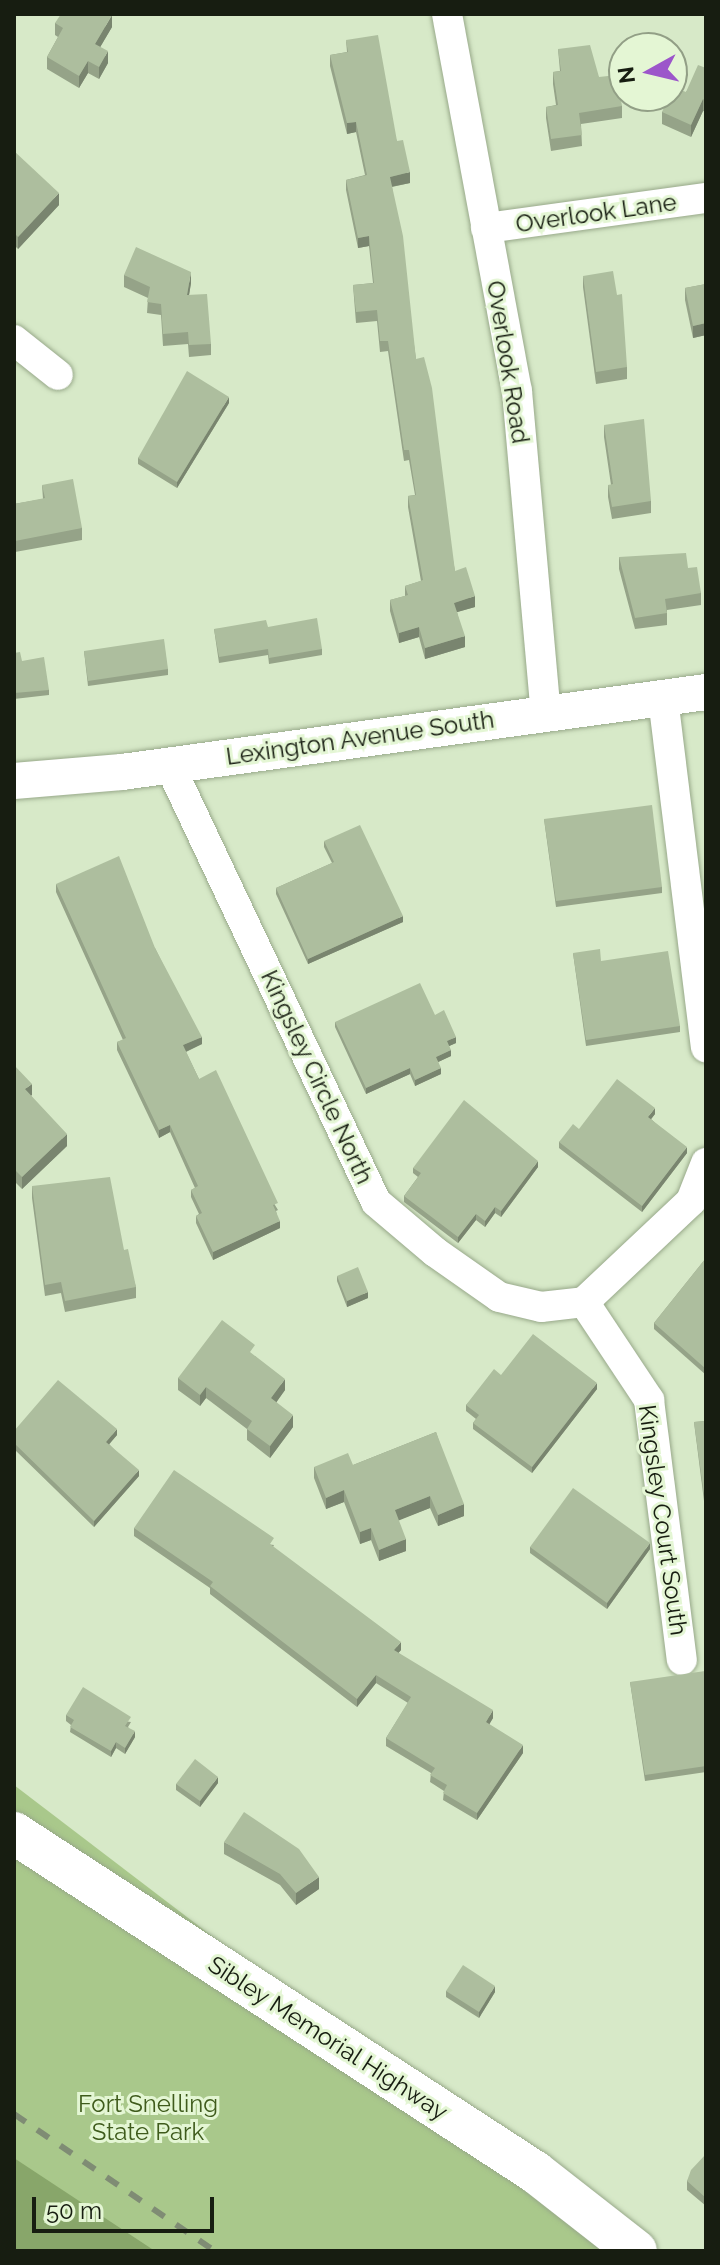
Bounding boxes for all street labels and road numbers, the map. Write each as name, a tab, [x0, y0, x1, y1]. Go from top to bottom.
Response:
street label: Overlook Lane	[514, 187, 678, 239]
street label: Overlook Road	[481, 279, 535, 445]
street label: Lexington Avenue South	[224, 705, 496, 771]
street label: Kingsley Circle North	[255, 965, 379, 1189]
street label: Kingsley Court South	[633, 1403, 693, 1637]
street label: Sibley Memorial Highway	[202, 1949, 454, 2127]

